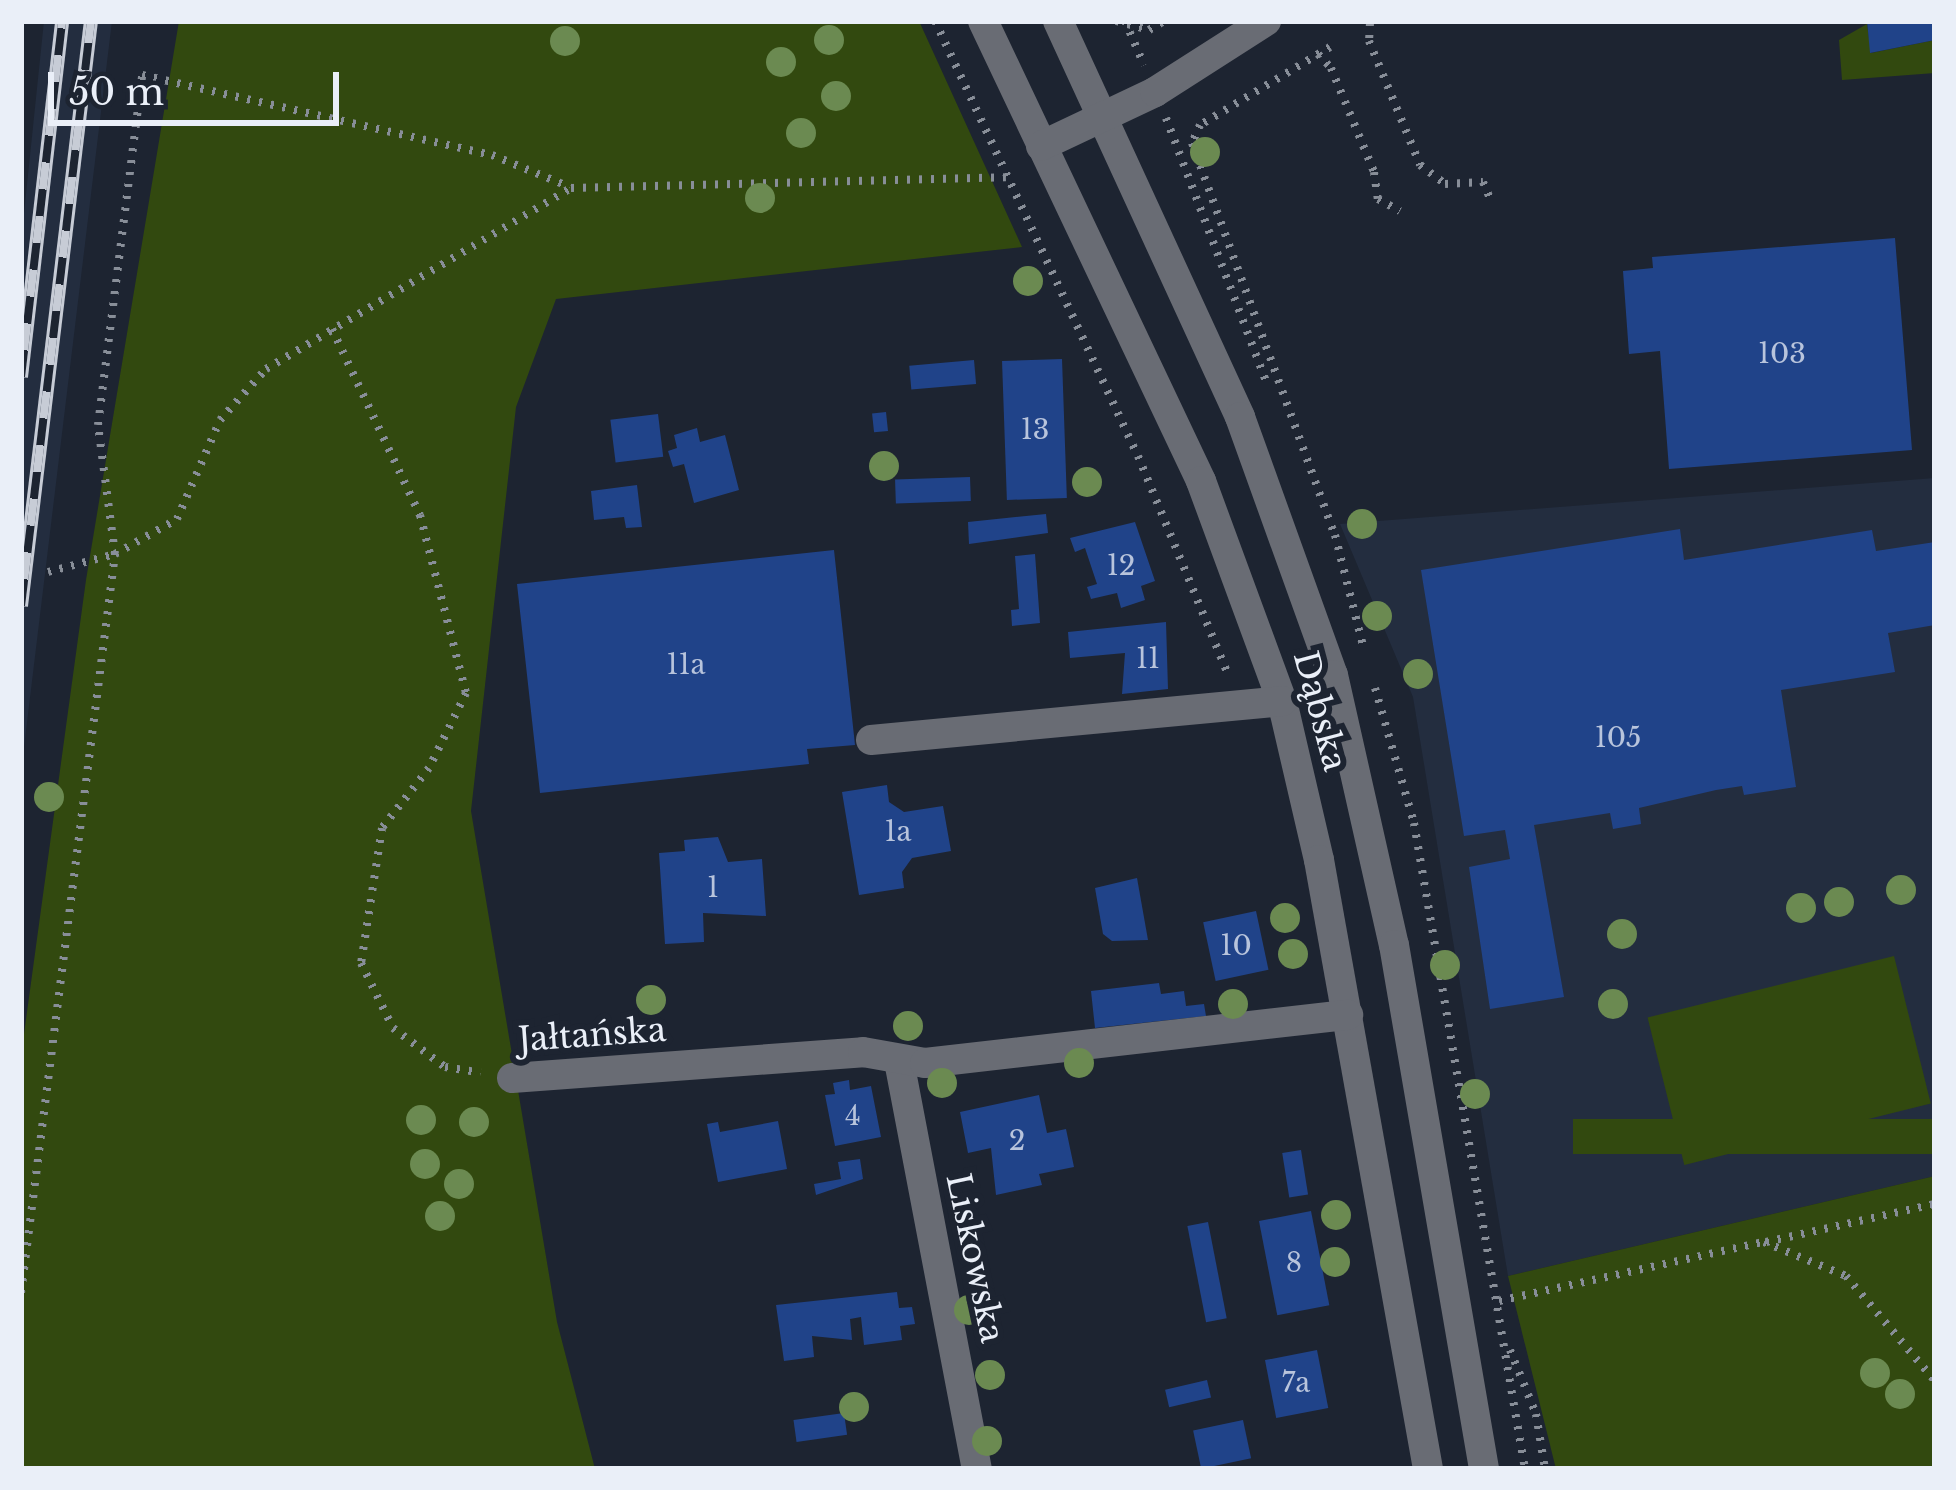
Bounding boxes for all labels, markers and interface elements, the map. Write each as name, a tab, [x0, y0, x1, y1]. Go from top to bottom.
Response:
scale bar	[54, 48, 345, 122]
text: 50 m	[69, 70, 164, 115]
house number: 103	[1758, 338, 1806, 370]
house number: 13	[1021, 414, 1049, 446]
house number: 12	[1107, 550, 1135, 582]
house number: 11	[1136, 643, 1160, 675]
street label: Dąbska	[1285, 647, 1355, 775]
house number: 11a	[666, 649, 706, 681]
house number: 105	[1595, 722, 1641, 754]
house number: 1a	[885, 816, 911, 848]
house number: 1	[707, 872, 719, 904]
house number: 10	[1220, 930, 1252, 962]
street label: Jałtańska	[517, 1010, 667, 1060]
house number: 4	[845, 1100, 861, 1132]
house number: 2	[1009, 1125, 1025, 1157]
street label: Liskowska	[938, 1170, 1012, 1346]
house number: 8	[1286, 1247, 1302, 1279]
house number: 7a	[1282, 1367, 1310, 1399]

